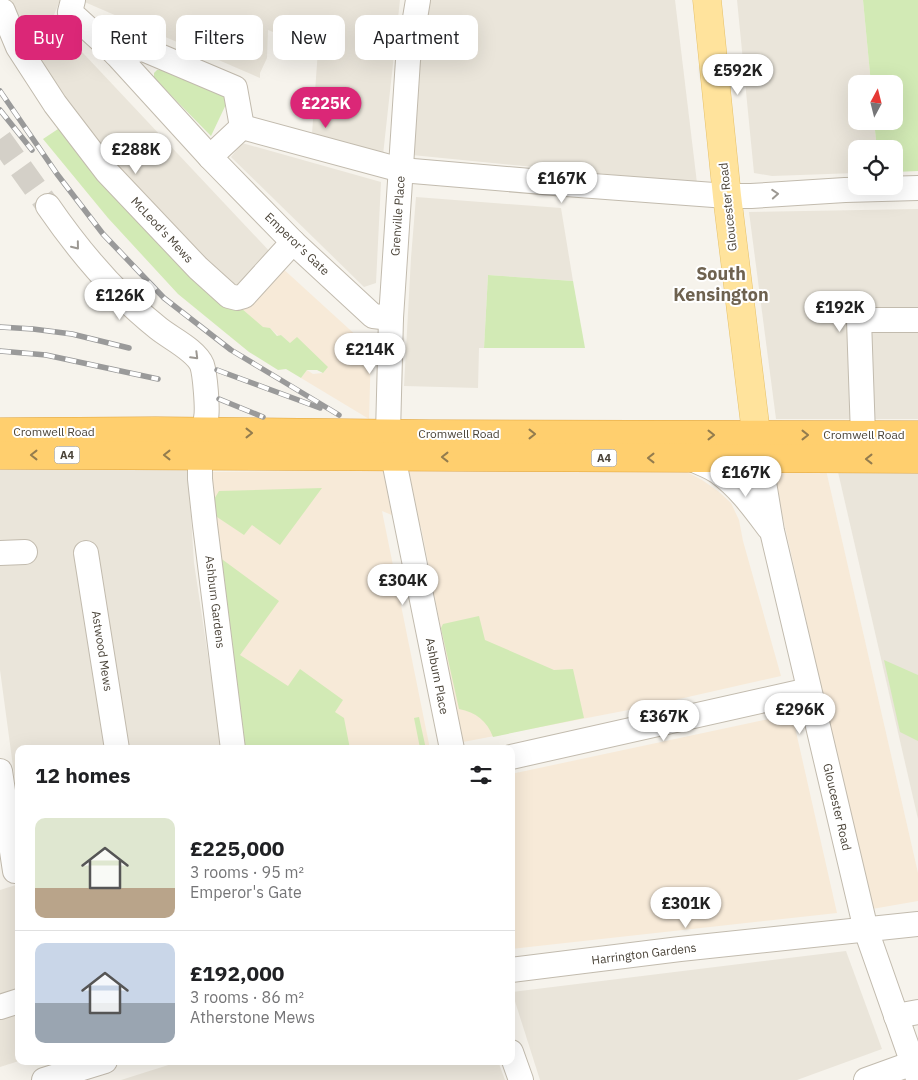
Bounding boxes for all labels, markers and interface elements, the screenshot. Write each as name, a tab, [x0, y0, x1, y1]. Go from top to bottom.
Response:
chip: Buy	[15, 15, 82, 60]
chip: Rent	[92, 15, 166, 60]
chip: Filters	[176, 15, 263, 60]
chip: New	[273, 15, 345, 60]
chip: Apartment	[355, 15, 478, 60]
pin: £592K	[703, 54, 773, 96]
text: £592K	[713, 60, 763, 80]
north arrow	[848, 75, 902, 130]
map controls	[848, 75, 903, 195]
pin: £225K	[291, 86, 361, 129]
text: £225K	[301, 93, 351, 113]
pin: £288K	[101, 132, 171, 175]
text: £288K	[111, 139, 161, 159]
button: locate	[848, 140, 903, 195]
pin: £167K	[527, 162, 597, 204]
street label: Gloucester Road	[715, 162, 740, 252]
text: £167K	[537, 168, 587, 188]
street label: Grenville Place	[387, 175, 408, 257]
one-way arrow	[772, 189, 780, 200]
street label: McLeod's Mews	[128, 194, 197, 266]
street label: Emperor's Gate	[262, 209, 333, 278]
one-way arrow	[71, 240, 79, 249]
district label: South Kensington	[673, 262, 769, 306]
pin: £126K	[85, 278, 155, 321]
text: £126K	[95, 285, 145, 305]
pin: £192K	[805, 290, 875, 333]
text: £192K	[815, 297, 865, 317]
pin: £214K	[335, 332, 405, 375]
text: £214K	[345, 339, 395, 359]
one-way arrow	[189, 351, 198, 360]
street label: Cromwell Road	[13, 424, 95, 439]
street label: Cromwell Road	[418, 426, 500, 441]
street label: Cromwell Road	[823, 427, 905, 442]
one-way arrow	[246, 428, 253, 438]
one-way arrow	[528, 429, 536, 439]
one-way arrow	[708, 430, 715, 440]
one-way arrow	[802, 430, 809, 440]
road number: A4	[54, 446, 80, 464]
road number: A4	[592, 449, 616, 466]
one-way arrow	[29, 450, 37, 460]
one-way arrow	[163, 450, 171, 460]
one-way arrow	[441, 452, 449, 462]
one-way arrow	[647, 453, 654, 463]
one-way arrow	[865, 454, 873, 464]
pin: £167K	[711, 456, 781, 498]
text: £167K	[721, 462, 771, 482]
street label: Ashburn Gardens	[202, 555, 229, 649]
pin: £304K	[368, 564, 438, 606]
text: £304K	[378, 570, 428, 590]
street label: Astwood Mews	[89, 610, 116, 692]
street label: Ashburn Place	[423, 636, 452, 716]
pin: £296K	[765, 692, 835, 735]
text: £296K	[775, 699, 825, 719]
pin: £367K	[629, 700, 699, 742]
text: £367K	[639, 706, 689, 726]
text: 12 homes	[35, 761, 131, 789]
icon: filters	[467, 761, 495, 789]
street label: Gloucester Road	[820, 762, 855, 852]
text: £225,000	[190, 834, 284, 862]
icon: home	[75, 838, 135, 898]
text: 3 rooms · 95 m²	[190, 862, 304, 882]
text: Emperor's Gate	[190, 882, 302, 902]
pin: £301K	[651, 886, 721, 929]
text: £301K	[661, 893, 711, 913]
street label: Harrington Gardens	[591, 940, 697, 967]
text: £192,000	[190, 959, 284, 987]
icon: home	[75, 963, 135, 1023]
text: 3 rooms · 86 m²	[190, 987, 304, 1007]
text: Atherstone Mews	[190, 1007, 315, 1027]

